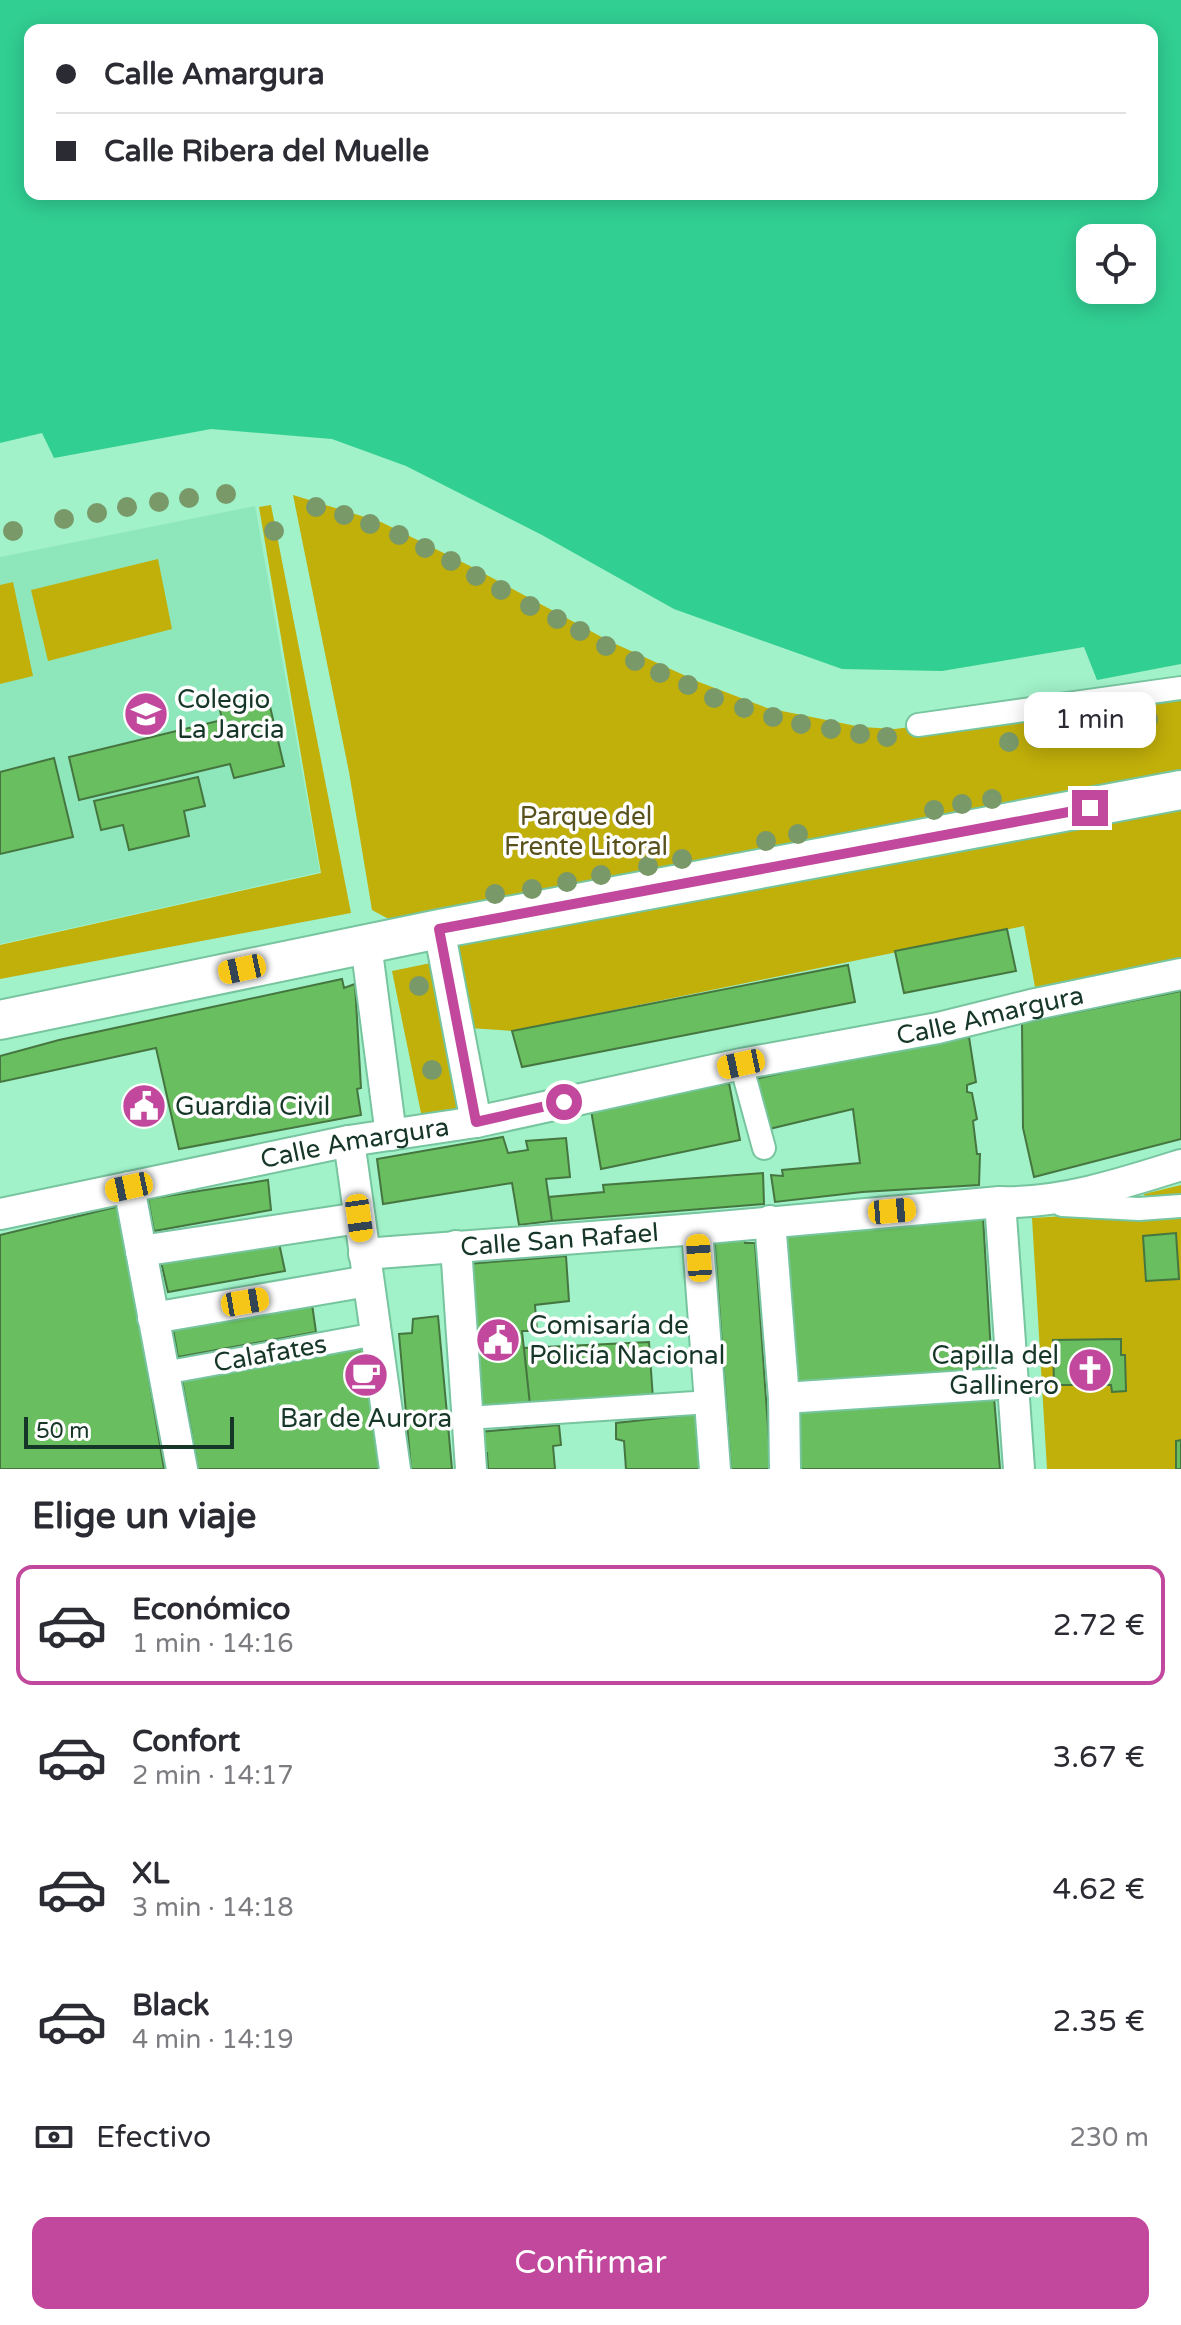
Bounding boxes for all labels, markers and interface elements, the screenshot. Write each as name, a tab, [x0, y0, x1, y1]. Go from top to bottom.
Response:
text: Calle Amargura	[104, 56, 325, 93]
text: Calle Ribera del Muelle	[104, 133, 429, 170]
map controls	[1076, 224, 1156, 304]
button: locate	[1076, 224, 1156, 304]
place label: Colegio La Jarcia	[177, 684, 285, 745]
school or university icon: Colegio La Jarcia	[122, 690, 170, 738]
callout: 1 min	[1024, 692, 1156, 748]
text: 1 min	[1055, 704, 1125, 735]
route end	[1072, 790, 1108, 826]
park label: Parque del Frente Litoral	[504, 801, 668, 862]
car	[216, 952, 268, 986]
street label: Calle Amargura	[894, 980, 1086, 1051]
car	[715, 1047, 767, 1081]
public building icon: Guardia Civil	[120, 1082, 168, 1130]
route start	[546, 1084, 582, 1120]
place label: Guardia Civil	[175, 1091, 330, 1122]
street label: Calle Amargura	[258, 1111, 451, 1175]
car	[103, 1170, 155, 1204]
car	[344, 1193, 374, 1243]
car	[867, 1197, 917, 1225]
street label: Calle San Rafael	[459, 1217, 660, 1263]
car	[685, 1233, 713, 1283]
car	[219, 1286, 271, 1318]
place label: Comisaría de Policía Nacional	[529, 1310, 725, 1371]
public building icon: Comisaría de Policía Nacional	[474, 1316, 522, 1364]
street label: Calafates	[211, 1328, 329, 1379]
place label: Capilla del Gallinero	[932, 1340, 1059, 1401]
church icon: Capilla del Gallinero	[1066, 1346, 1114, 1394]
cafe icon: Bar de Aurora	[342, 1351, 390, 1399]
place label: Bar de Aurora	[280, 1403, 452, 1434]
scale bar	[24, 1413, 234, 1449]
text: 50 m	[36, 1418, 90, 1444]
text: Elige un viaje	[32, 1495, 256, 1538]
icon: car	[36, 1589, 108, 1661]
text: Económico	[132, 1591, 290, 1628]
text: 2.72 €	[1053, 1607, 1145, 1644]
text: 1 min · 14:16	[132, 1628, 294, 1659]
icon: car	[36, 1721, 108, 1793]
text: Confort	[132, 1723, 240, 1760]
text: 3.67 €	[1052, 1739, 1145, 1776]
text: 2 min · 14:17	[132, 1760, 294, 1791]
icon: car	[36, 1853, 108, 1925]
text: XL	[132, 1855, 169, 1892]
text: 4.62 €	[1052, 1871, 1145, 1908]
text: 3 min · 14:18	[132, 1892, 294, 1923]
icon: car	[36, 1985, 108, 2057]
text: Black	[132, 1987, 209, 2024]
text: 2.35 €	[1052, 2003, 1145, 2040]
text: 4 min · 14:19	[132, 2024, 294, 2055]
icon: cash	[32, 2115, 76, 2159]
text: Efectivo	[96, 2119, 211, 2156]
text: 230 m	[1069, 2122, 1149, 2153]
button: Confirmar	[32, 2217, 1149, 2309]

